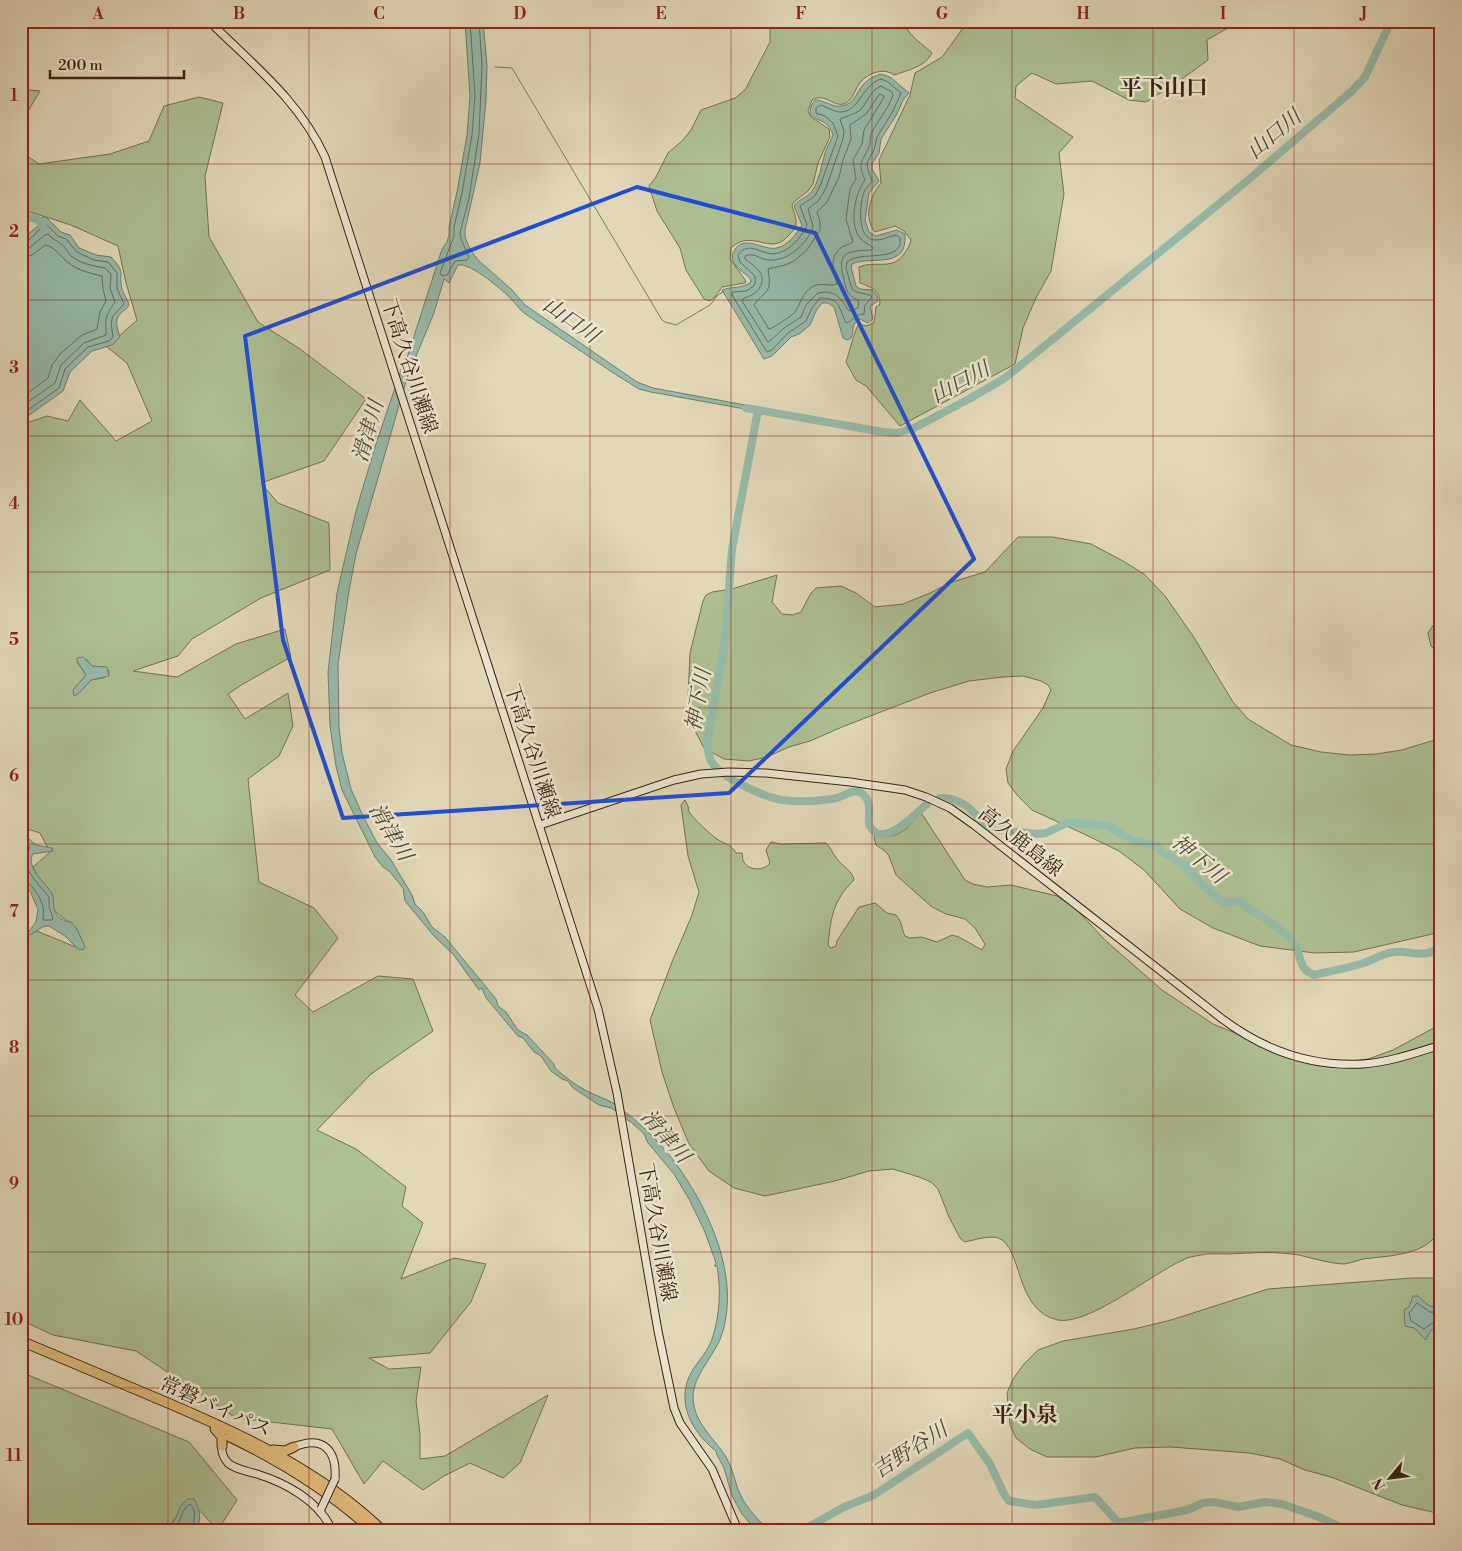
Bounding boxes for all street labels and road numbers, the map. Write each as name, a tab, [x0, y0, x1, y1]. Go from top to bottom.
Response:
street label: 下高久谷川瀬線	[375, 296, 442, 437]
street label: 下高久谷川瀬線	[498, 681, 565, 822]
street label: 高久鹿島線	[973, 802, 1067, 883]
street label: 下高久谷川瀬線	[632, 1161, 681, 1303]
street label: 常磐バイパス	[156, 1372, 275, 1443]

